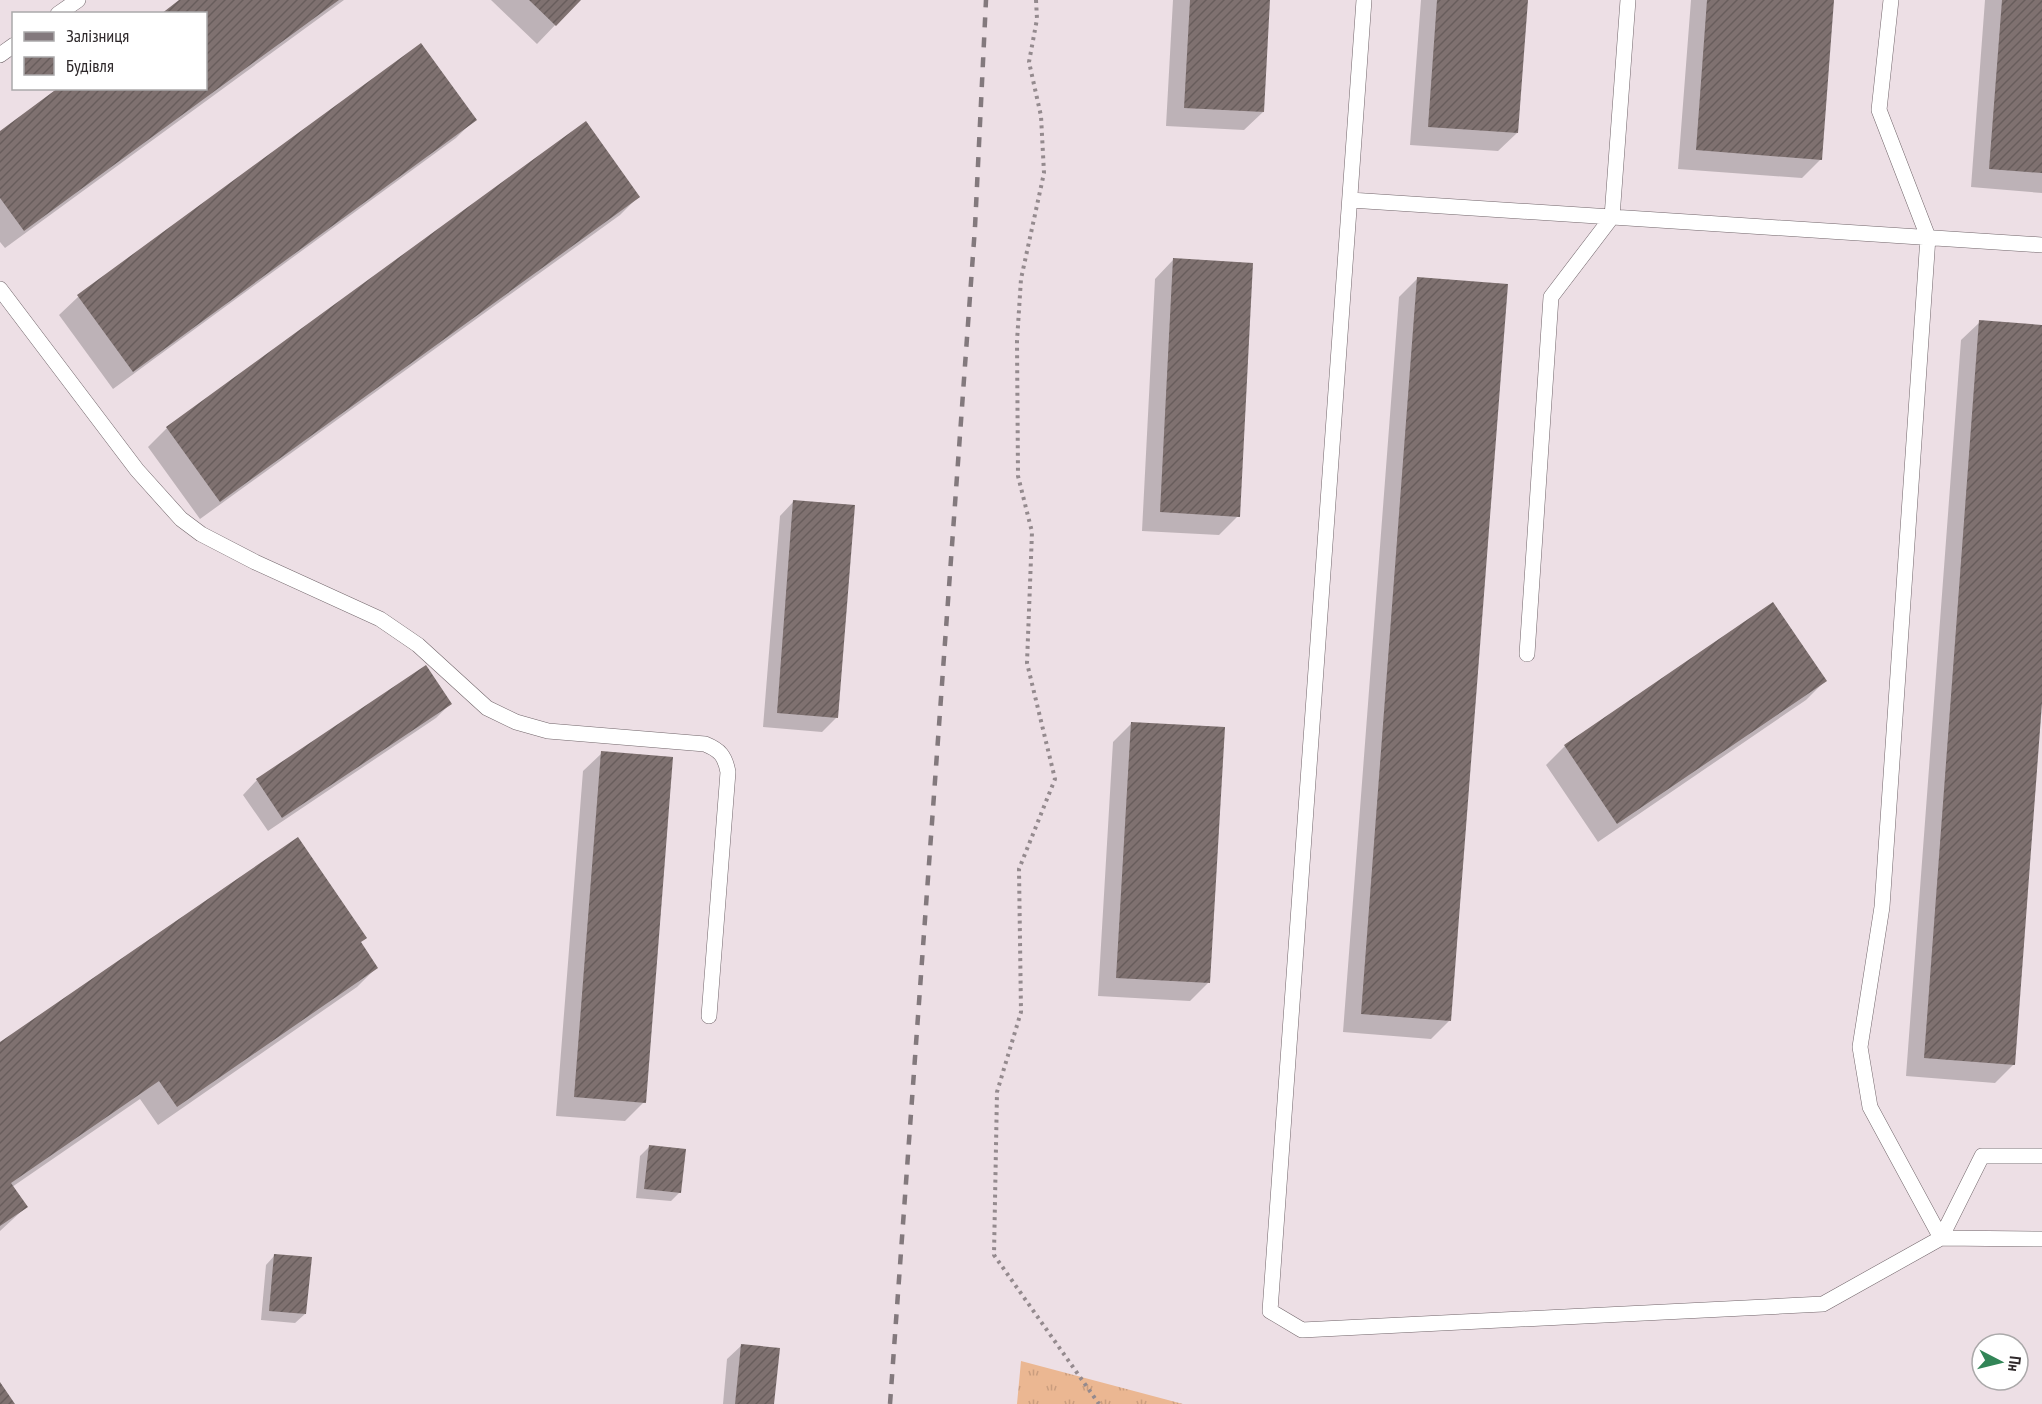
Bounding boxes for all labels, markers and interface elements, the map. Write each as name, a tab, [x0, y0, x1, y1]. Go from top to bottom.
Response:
legend	[12, 12, 207, 90]
text: Залізниця	[66, 24, 129, 47]
text: Будівля	[66, 54, 114, 77]
north arrow	[1970, 1332, 2030, 1392]
text: Пн	[2004, 1355, 2026, 1373]

